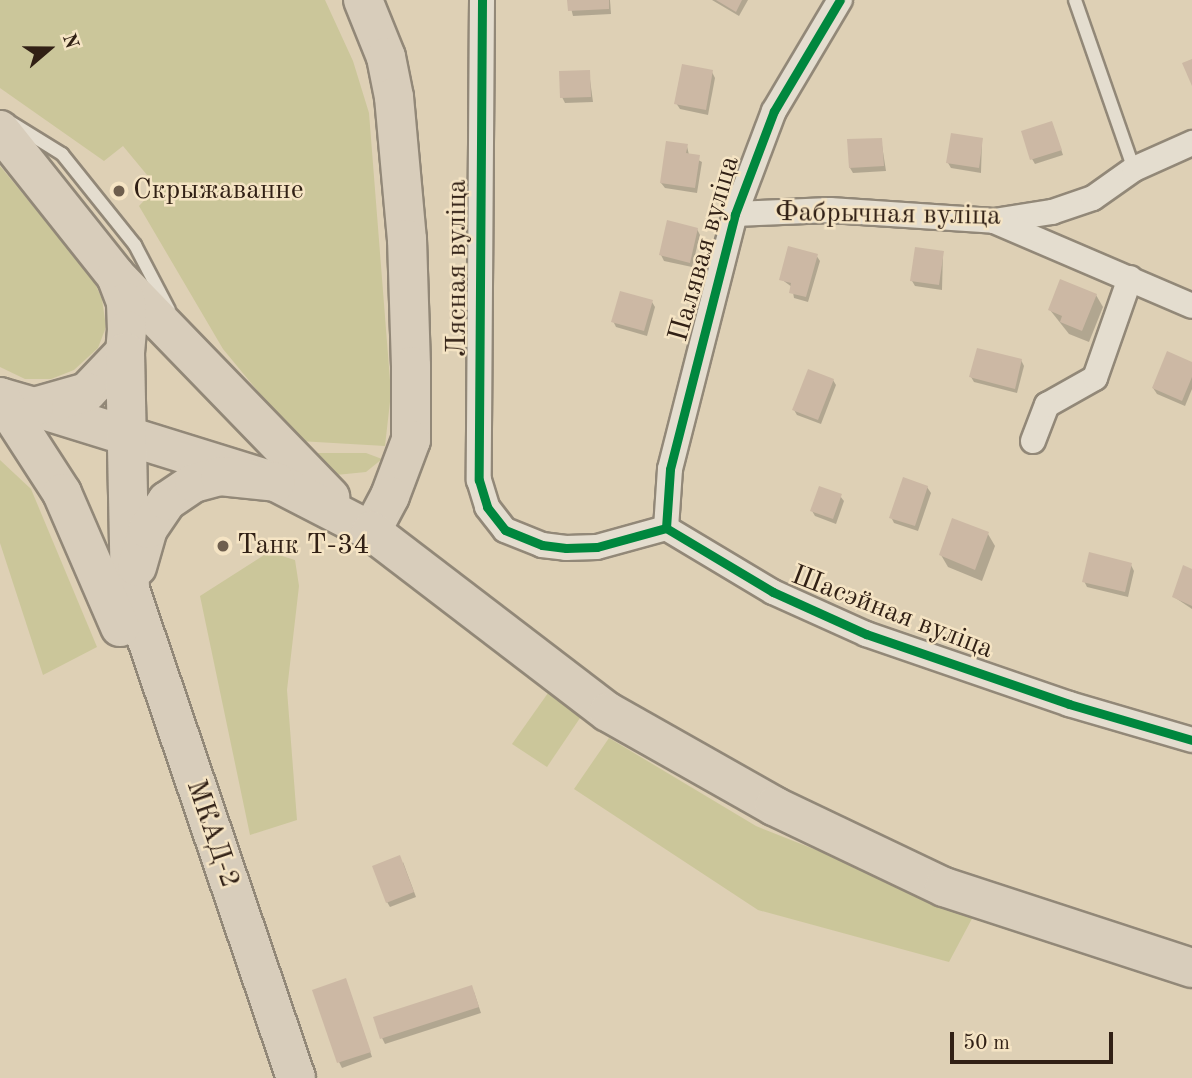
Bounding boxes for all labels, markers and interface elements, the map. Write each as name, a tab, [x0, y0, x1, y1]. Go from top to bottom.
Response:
north arrow	[14, 14, 84, 84]
text: N	[58, 32, 81, 52]
street label: Палявая вуліца	[662, 152, 748, 346]
place label: Скрыжаванне	[133, 174, 304, 208]
street label: Лясная вуліца	[441, 179, 475, 357]
marker: Скрыжаванне	[111, 183, 127, 199]
street label: Фабрычная вуліца	[775, 196, 1001, 234]
place label: Танк Т-34	[237, 529, 369, 563]
marker: Танк Т-34	[215, 538, 231, 554]
street label: Шасэйная вуліца	[786, 559, 998, 667]
street label: МКАД-2	[178, 776, 246, 892]
scale bar	[954, 1018, 1117, 1062]
text: 50 m	[963, 1033, 1010, 1054]

